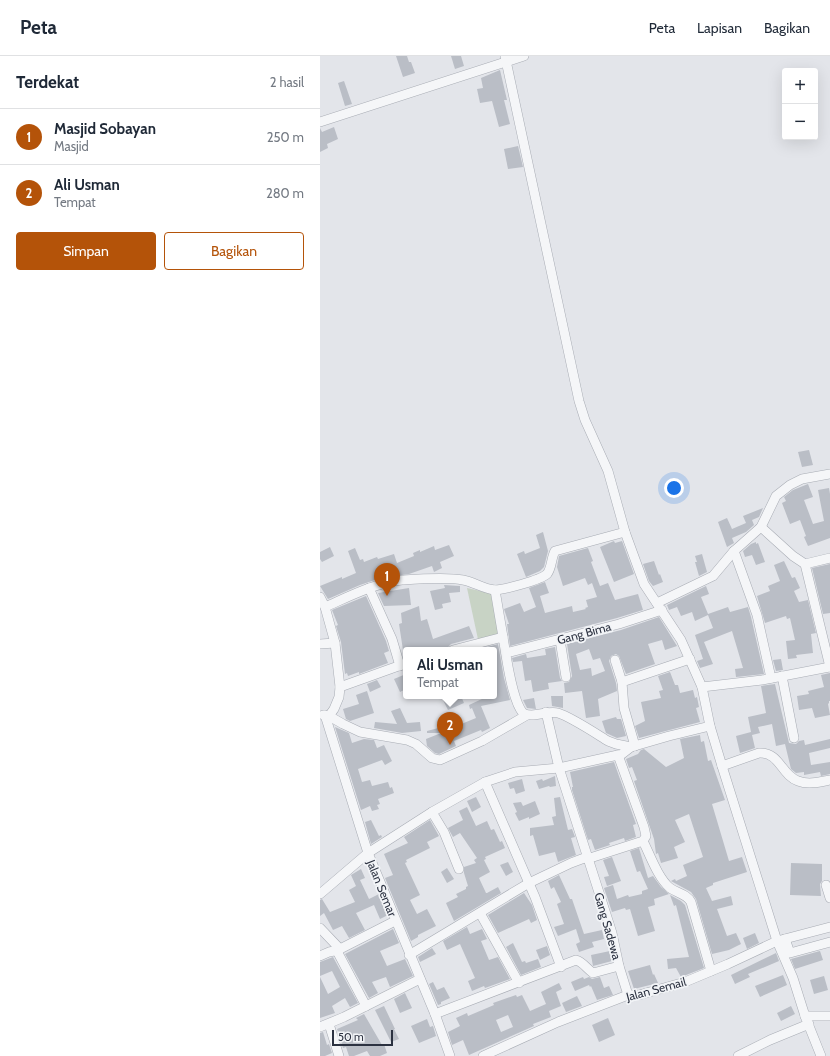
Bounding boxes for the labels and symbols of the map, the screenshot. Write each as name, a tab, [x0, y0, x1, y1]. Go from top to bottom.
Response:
your location	[664, 478, 684, 498]
pin: 1	[374, 563, 400, 596]
street label: Gang Bima	[555, 619, 613, 647]
pin: 2	[437, 712, 463, 745]
street label: Jalan Semar	[363, 856, 400, 919]
street label: Gang Sadewa	[591, 891, 625, 962]
street label: Jalan Semail	[623, 974, 688, 1004]
scale bar	[332, 1028, 393, 1047]

